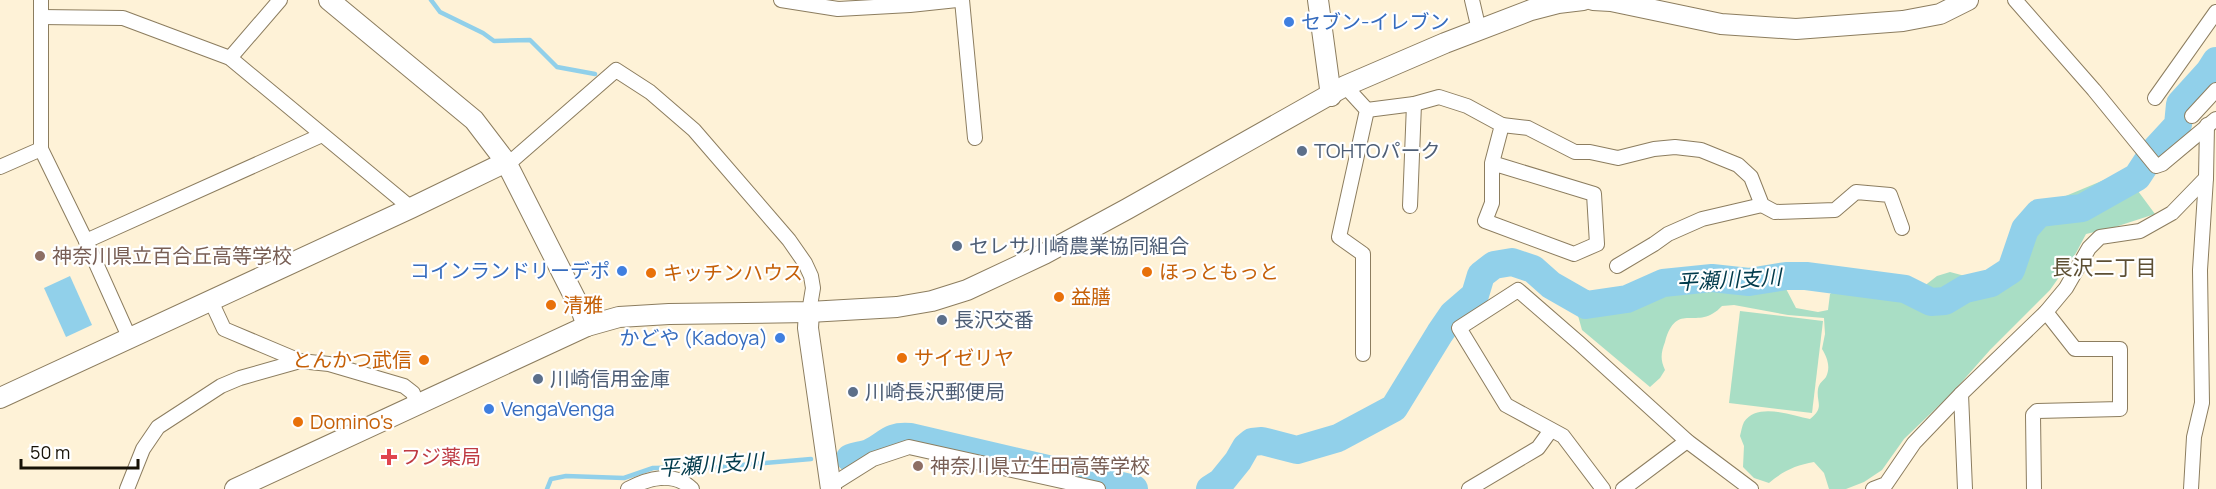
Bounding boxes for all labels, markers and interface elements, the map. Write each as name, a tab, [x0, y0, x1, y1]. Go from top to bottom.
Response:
place label: セブン-イレブン	[1301, 8, 1449, 35]
marker: セブン-イレブン	[1282, 15, 1296, 29]
place label: TOHTOパーク	[1314, 137, 1441, 164]
marker: TOHTOパーク	[1295, 144, 1309, 158]
place label: セレサ川崎農業協同組合	[969, 232, 1189, 259]
marker: セレサ川崎農業協同組合	[950, 239, 964, 253]
place label: 神奈川県立百合丘高等学校	[52, 242, 292, 269]
marker: 神奈川県立百合丘高等学校	[33, 249, 47, 263]
district label: 長沢二丁目	[2052, 253, 2157, 281]
place label: コインランドリーデポ	[410, 257, 610, 284]
place label: ほっともっと	[1159, 258, 1279, 285]
place label: キッチンハウス	[663, 259, 803, 286]
water label: 平瀬川支川	[1676, 262, 1784, 296]
marker: コインランドリーデポ	[615, 264, 629, 278]
marker: ほっともっと	[1140, 265, 1154, 279]
marker: キッチンハウス	[644, 266, 658, 280]
place label: 益膳	[1071, 283, 1111, 310]
marker: 益膳	[1052, 290, 1066, 304]
place label: 清雅	[563, 291, 603, 318]
marker: 清雅	[544, 298, 558, 312]
place label: 長沢交番	[954, 306, 1034, 333]
marker: 長沢交番	[935, 313, 949, 327]
place label: かどや (Kadoya)	[619, 324, 768, 351]
marker: かどや (Kadoya)	[773, 331, 787, 345]
place label: サイゼリヤ	[914, 344, 1014, 371]
place label: とんかつ武信	[292, 346, 412, 373]
marker: サイゼリヤ	[895, 351, 909, 365]
marker: とんかつ武信	[417, 353, 431, 367]
place label: 川崎信用金庫	[550, 365, 670, 392]
marker: 川崎信用金庫	[531, 372, 545, 386]
place label: 川崎長沢郵便局	[865, 378, 1005, 405]
marker: 川崎長沢郵便局	[846, 385, 860, 399]
place label: VengaVenga	[501, 395, 615, 422]
marker: VengaVenga	[482, 402, 496, 416]
place label: Domino's	[310, 408, 393, 435]
marker: Domino's	[291, 415, 305, 429]
scale bar	[21, 432, 138, 470]
text: 50 m	[30, 440, 70, 464]
place label: フジ薬局	[401, 443, 481, 470]
water label: 平瀬川支川	[658, 446, 766, 482]
marker: フジ薬局	[382, 450, 396, 464]
place label: 神奈川県立生田高等学校	[930, 452, 1150, 479]
marker: 神奈川県立生田高等学校	[911, 459, 925, 473]

